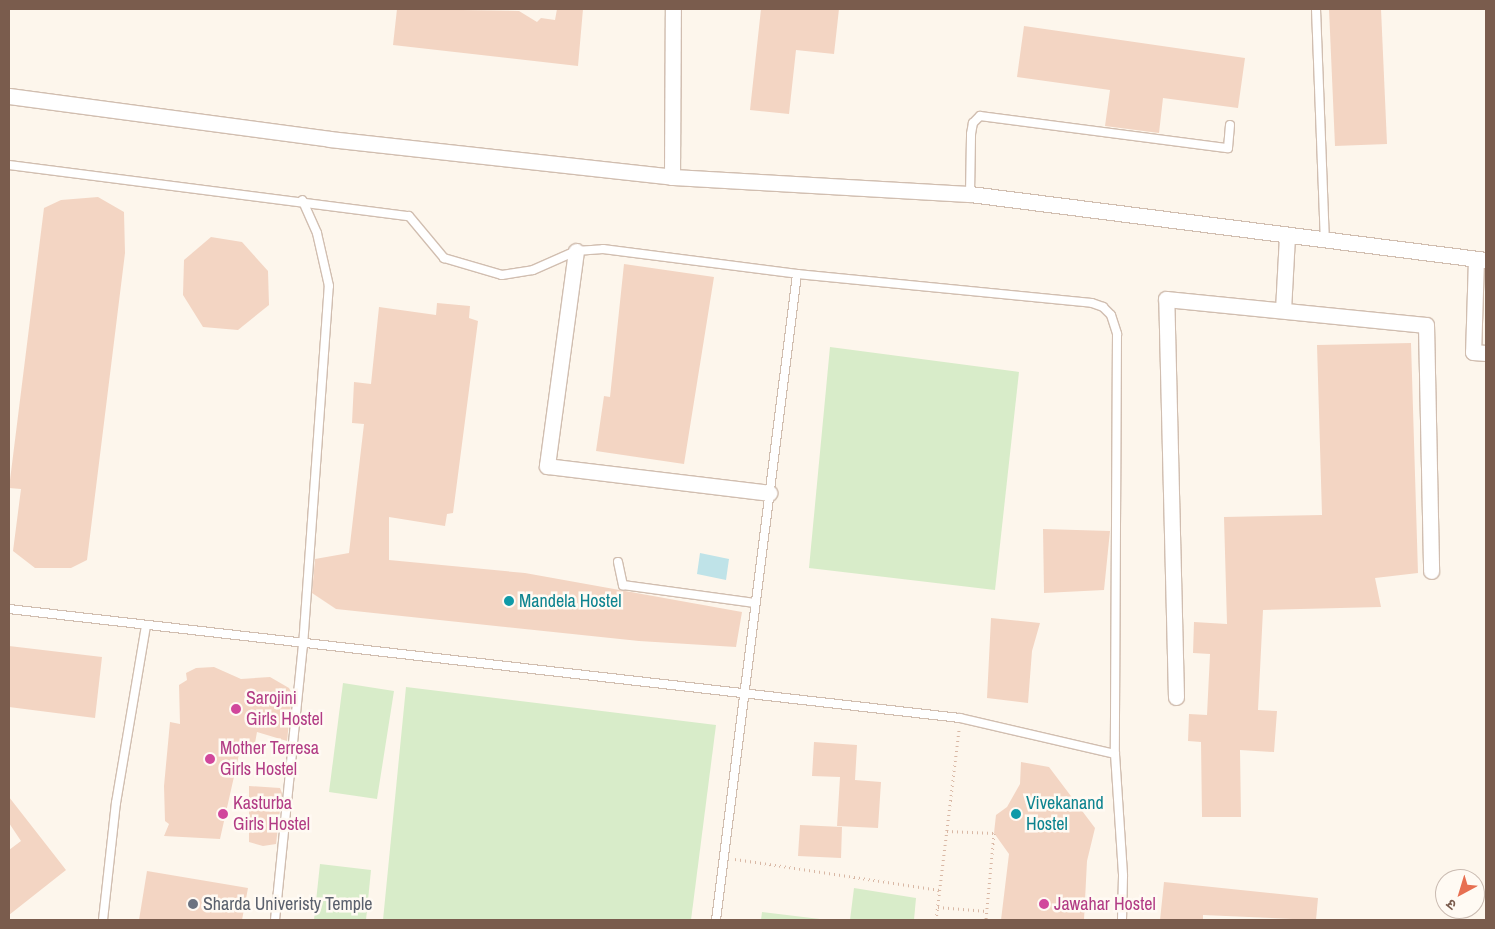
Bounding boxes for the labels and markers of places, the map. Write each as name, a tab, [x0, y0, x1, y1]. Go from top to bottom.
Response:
place label: Mandela Hostel	[519, 590, 622, 612]
marker: Mandela Hostel	[503, 595, 515, 607]
place label: Sarojini Girls Hostel	[246, 688, 323, 731]
marker: Sarojini Girls Hostel	[230, 703, 242, 715]
place label: Mother Terresa Girls Hostel	[220, 738, 319, 781]
marker: Mother Terresa Girls Hostel	[204, 753, 216, 765]
place label: Kasturba Girls Hostel	[233, 793, 310, 836]
place label: Vivekanand Hostel	[1026, 793, 1104, 836]
marker: Kasturba Girls Hostel	[217, 808, 229, 820]
marker: Vivekanand Hostel	[1010, 808, 1022, 820]
place label: Sharda Univeristy Temple	[203, 893, 373, 915]
place label: Jawahar Hostel	[1054, 893, 1156, 915]
marker: Sharda Univeristy Temple	[187, 898, 199, 910]
marker: Jawahar Hostel	[1038, 898, 1050, 910]

